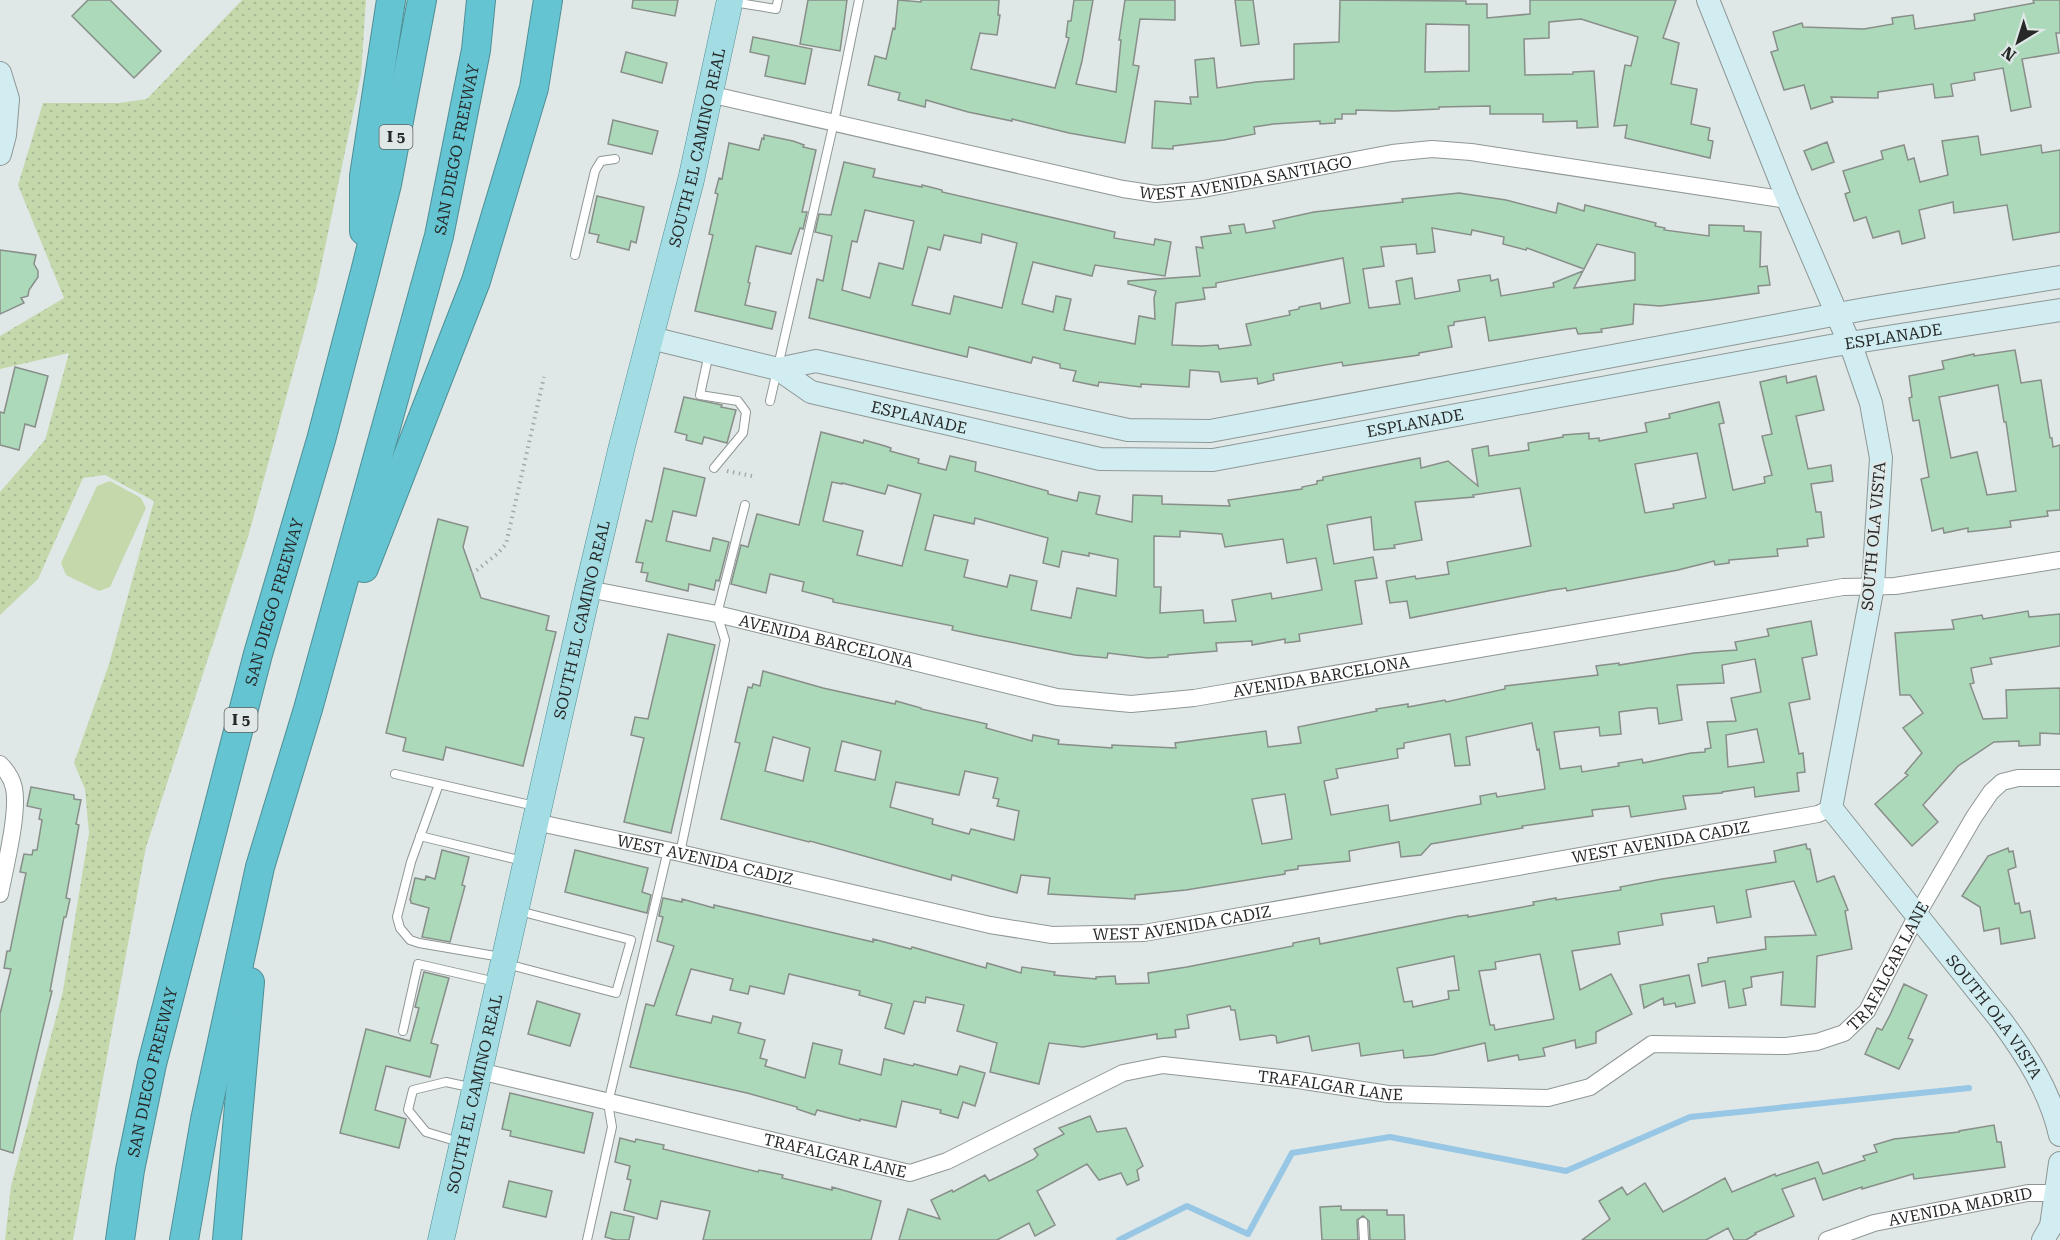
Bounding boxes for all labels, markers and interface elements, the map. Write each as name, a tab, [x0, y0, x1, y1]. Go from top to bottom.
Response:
north arrow	[1988, 12, 2048, 72]
text: N	[1998, 42, 2020, 65]
street label: SOUTH EL CAMINO REAL	[665, 46, 729, 249]
street label: SAN DIEGO FREEWAY	[430, 62, 483, 236]
road number: I 5	[380, 125, 412, 149]
street label: WEST AVENIDA SANTIAGO	[1138, 152, 1354, 204]
street label: ESPLANADE	[1843, 320, 1943, 354]
street label: ESPLANADE	[869, 397, 969, 438]
street label: ESPLANADE	[1365, 405, 1465, 441]
street label: SOUTH OLA VISTA	[1858, 460, 1890, 611]
street label: SAN DIEGO FREEWAY	[241, 516, 308, 688]
street label: SOUTH EL CAMINO REAL	[550, 518, 614, 721]
street label: AVENIDA BARCELONA	[737, 611, 916, 672]
street label: AVENIDA BARCELONA	[1231, 652, 1412, 701]
road number: I 5	[224, 708, 258, 732]
street label: WEST AVENIDA CADIZ	[1571, 817, 1751, 867]
street label: WEST AVENIDA CADIZ	[615, 831, 795, 889]
street label: TRAFALGAR LANE	[1843, 898, 1933, 1035]
street label: WEST AVENIDA CADIZ	[1093, 902, 1272, 944]
street label: SOUTH OLA VISTA	[1942, 951, 2046, 1083]
street label: SAN DIEGO FREEWAY	[124, 985, 181, 1159]
street label: SOUTH EL CAMINO REAL	[443, 992, 506, 1195]
street label: TRAFALGAR LANE	[1257, 1067, 1403, 1105]
street label: TRAFALGAR LANE	[762, 1130, 909, 1182]
street label: AVENIDA MADRID	[1887, 1183, 2034, 1230]

